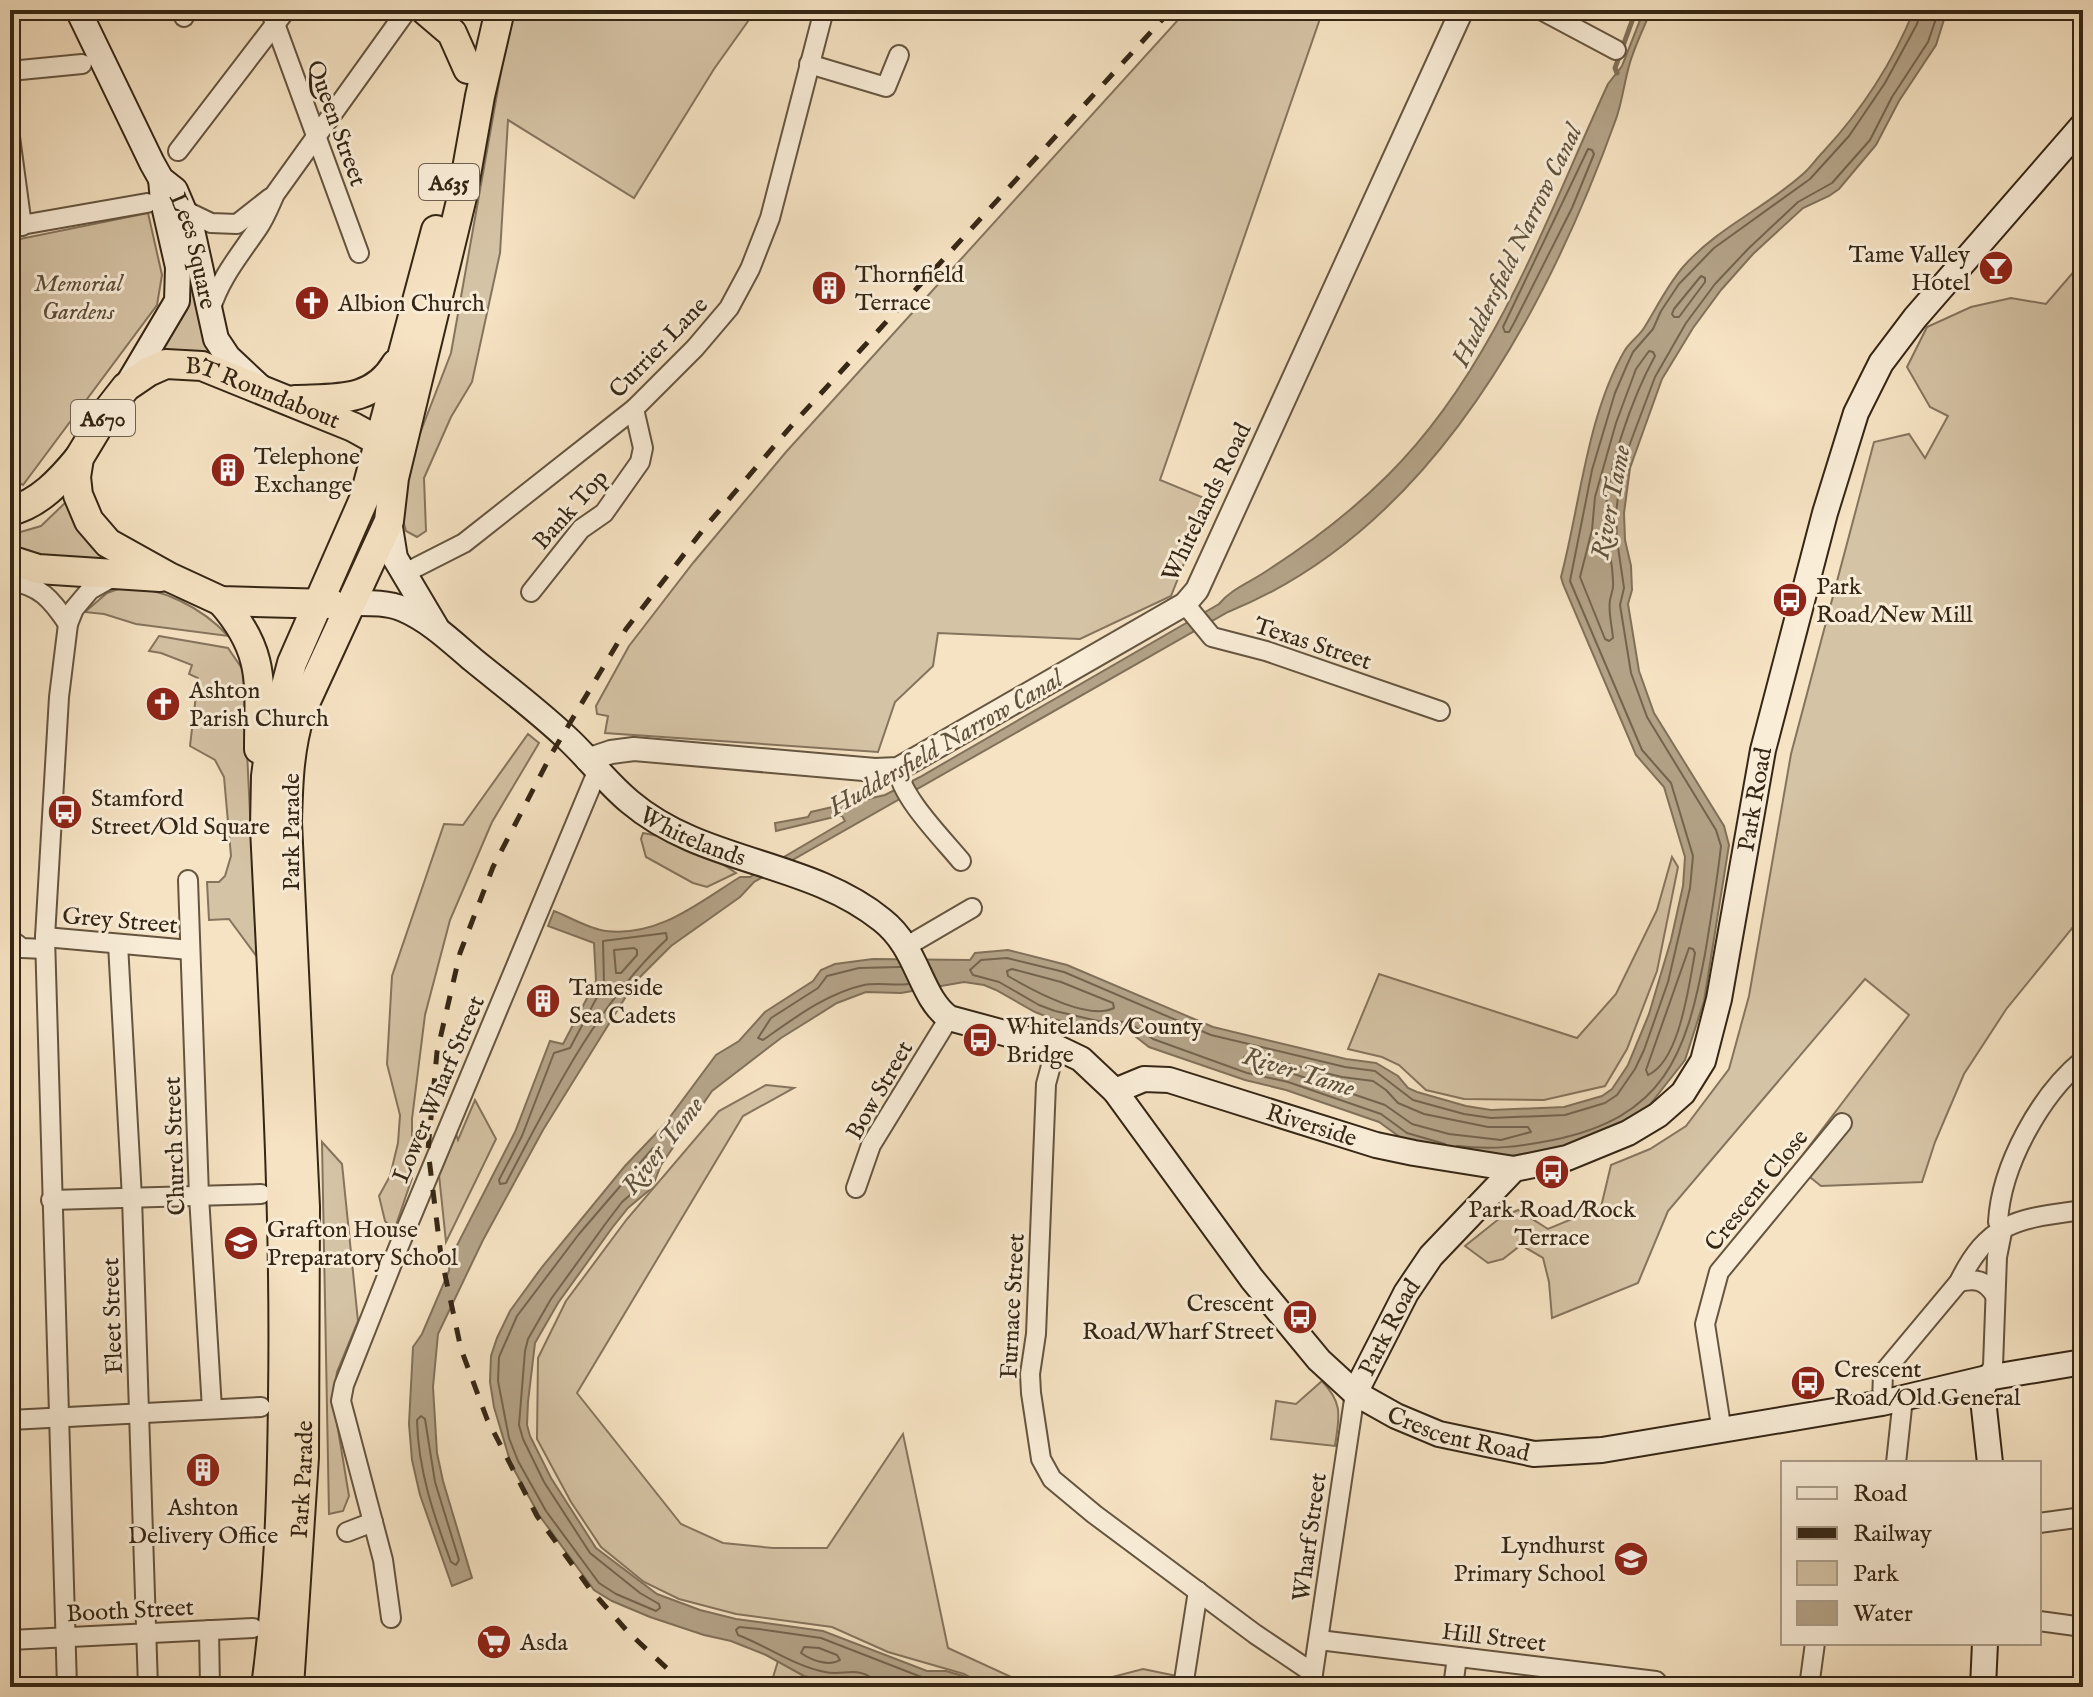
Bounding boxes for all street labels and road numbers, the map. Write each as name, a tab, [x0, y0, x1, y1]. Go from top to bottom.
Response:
street label: Queen Street	[298, 56, 373, 191]
road number: A635	[419, 164, 479, 200]
street label: Lees Square	[161, 188, 223, 312]
street label: Currier Lane	[603, 291, 715, 406]
street label: BT Roundabout	[184, 351, 344, 437]
road number: A670	[71, 400, 135, 436]
street label: Whitelands Road	[1156, 418, 1259, 587]
street label: Bank Top	[527, 463, 616, 557]
street label: Texas Street	[1250, 611, 1375, 678]
street label: Park Road	[1731, 745, 1780, 854]
street label: Park Parade	[277, 773, 308, 891]
street label: Whitelands	[633, 800, 749, 875]
street label: Grey Street	[61, 901, 179, 942]
street label: Lower Wharf Street	[386, 991, 493, 1188]
street label: Bow Street	[840, 1036, 921, 1146]
street label: Church Street	[158, 1076, 193, 1216]
street label: Riverside	[1262, 1097, 1360, 1155]
street label: Crescent Close	[1698, 1123, 1816, 1259]
street label: Furnace Street	[994, 1233, 1033, 1380]
street label: Fleet Street	[96, 1257, 131, 1375]
street label: Park Road	[1352, 1273, 1428, 1382]
street label: Crescent Road	[1382, 1400, 1532, 1470]
street label: Park Parade	[285, 1420, 321, 1539]
street label: Wharf Street	[1286, 1471, 1335, 1603]
street label: Booth Street	[66, 1593, 195, 1630]
street label: Hill Street	[1440, 1617, 1548, 1660]

